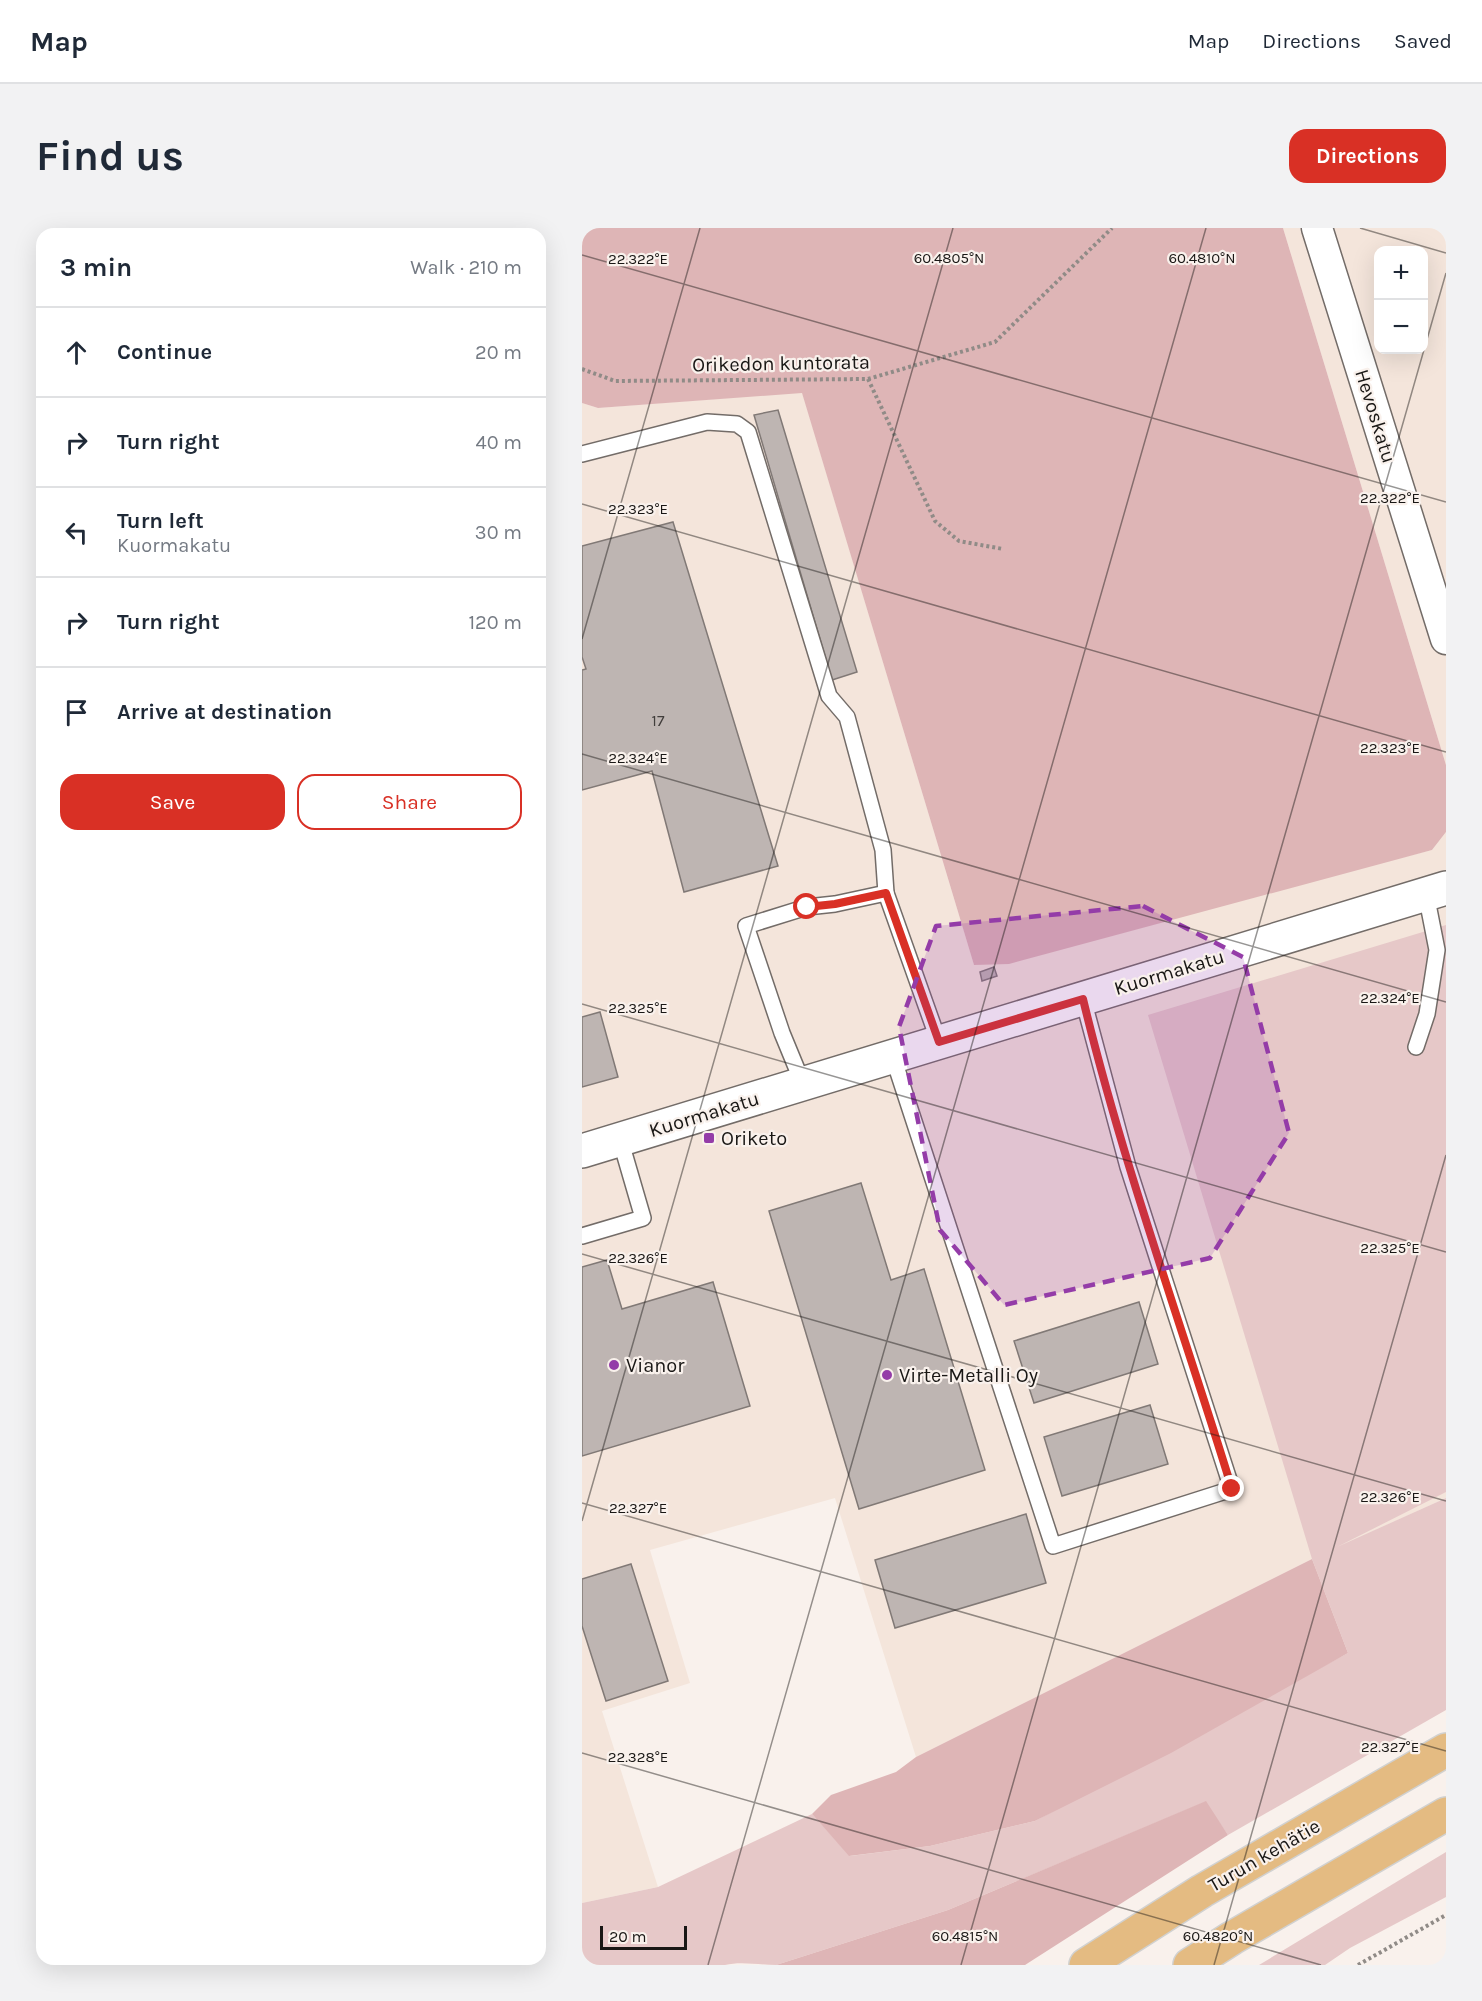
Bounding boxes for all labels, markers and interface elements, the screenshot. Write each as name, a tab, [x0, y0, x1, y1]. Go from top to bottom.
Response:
text: Map	[30, 25, 88, 58]
text: Map	[1188, 29, 1229, 53]
text: Directions	[1262, 29, 1361, 53]
text: Saved	[1394, 29, 1452, 53]
button: Directions	[1289, 129, 1446, 183]
text: Find us	[36, 131, 184, 181]
map controls	[1374, 246, 1428, 354]
button: +	[1374, 246, 1428, 300]
text: 60.4805°N	[914, 249, 984, 267]
text: 60.4810°N	[1169, 249, 1236, 267]
text: 22.322°E	[608, 250, 668, 268]
text: 3 min	[60, 252, 132, 283]
text: Walk · 210 m	[410, 256, 522, 279]
button: −	[1374, 300, 1428, 354]
icon: ahead	[60, 336, 93, 369]
text: Continue	[117, 339, 212, 365]
text: 20 m	[475, 341, 522, 364]
street label: Orikedon kuntorata	[692, 350, 870, 377]
street label: Hevoskatu	[1350, 366, 1401, 466]
icon: right	[60, 426, 93, 459]
text: Turn right	[117, 429, 220, 455]
text: 40 m	[476, 431, 522, 454]
text: 22.322°E	[1360, 489, 1420, 507]
text: 22.323°E	[608, 500, 668, 518]
text: Turn left	[117, 508, 204, 534]
icon: left	[60, 516, 93, 549]
text: 30 m	[475, 521, 522, 544]
text: Kuormakatu	[117, 534, 231, 557]
icon: right	[60, 606, 93, 639]
text: Turn right	[117, 609, 220, 635]
text: 120 m	[468, 611, 522, 634]
icon: arrive	[60, 696, 93, 729]
text: Arrive at destination	[117, 699, 332, 725]
house number: 17	[652, 711, 665, 730]
text: 22.323°E	[1360, 739, 1420, 757]
text: 22.324°E	[608, 749, 668, 767]
button: Save	[60, 774, 285, 830]
button: Share	[297, 774, 522, 830]
route start	[793, 893, 819, 919]
street label: Kuormakatu	[1111, 945, 1227, 1000]
text: 22.324°E	[1360, 989, 1420, 1007]
text: 22.325°E	[608, 999, 668, 1017]
street label: Kuormakatu	[646, 1087, 762, 1142]
place label: Oriketo	[721, 1127, 787, 1150]
marker: Oriketo	[702, 1131, 716, 1145]
text: 22.325°E	[1360, 1239, 1420, 1257]
text: 22.326°E	[608, 1249, 668, 1267]
place label: Vianor	[626, 1354, 685, 1377]
marker: Vianor	[607, 1358, 621, 1372]
place label: Virte-Metalli Oy	[899, 1364, 1038, 1387]
marker: Virte-Metalli Oy	[880, 1368, 894, 1382]
route end	[1218, 1475, 1244, 1501]
text: 22.326°E	[1360, 1488, 1420, 1506]
text: 22.327°E	[609, 1499, 667, 1517]
text: 22.327°E	[1361, 1738, 1419, 1756]
text: 22.328°E	[608, 1748, 668, 1766]
street label: Turun kehätie	[1204, 1814, 1324, 1897]
scale bar	[600, 1923, 687, 1950]
text: 20 m	[609, 1927, 647, 1946]
text: 60.4815°N	[932, 1927, 998, 1945]
text: 60.4820°N	[1183, 1927, 1253, 1945]

